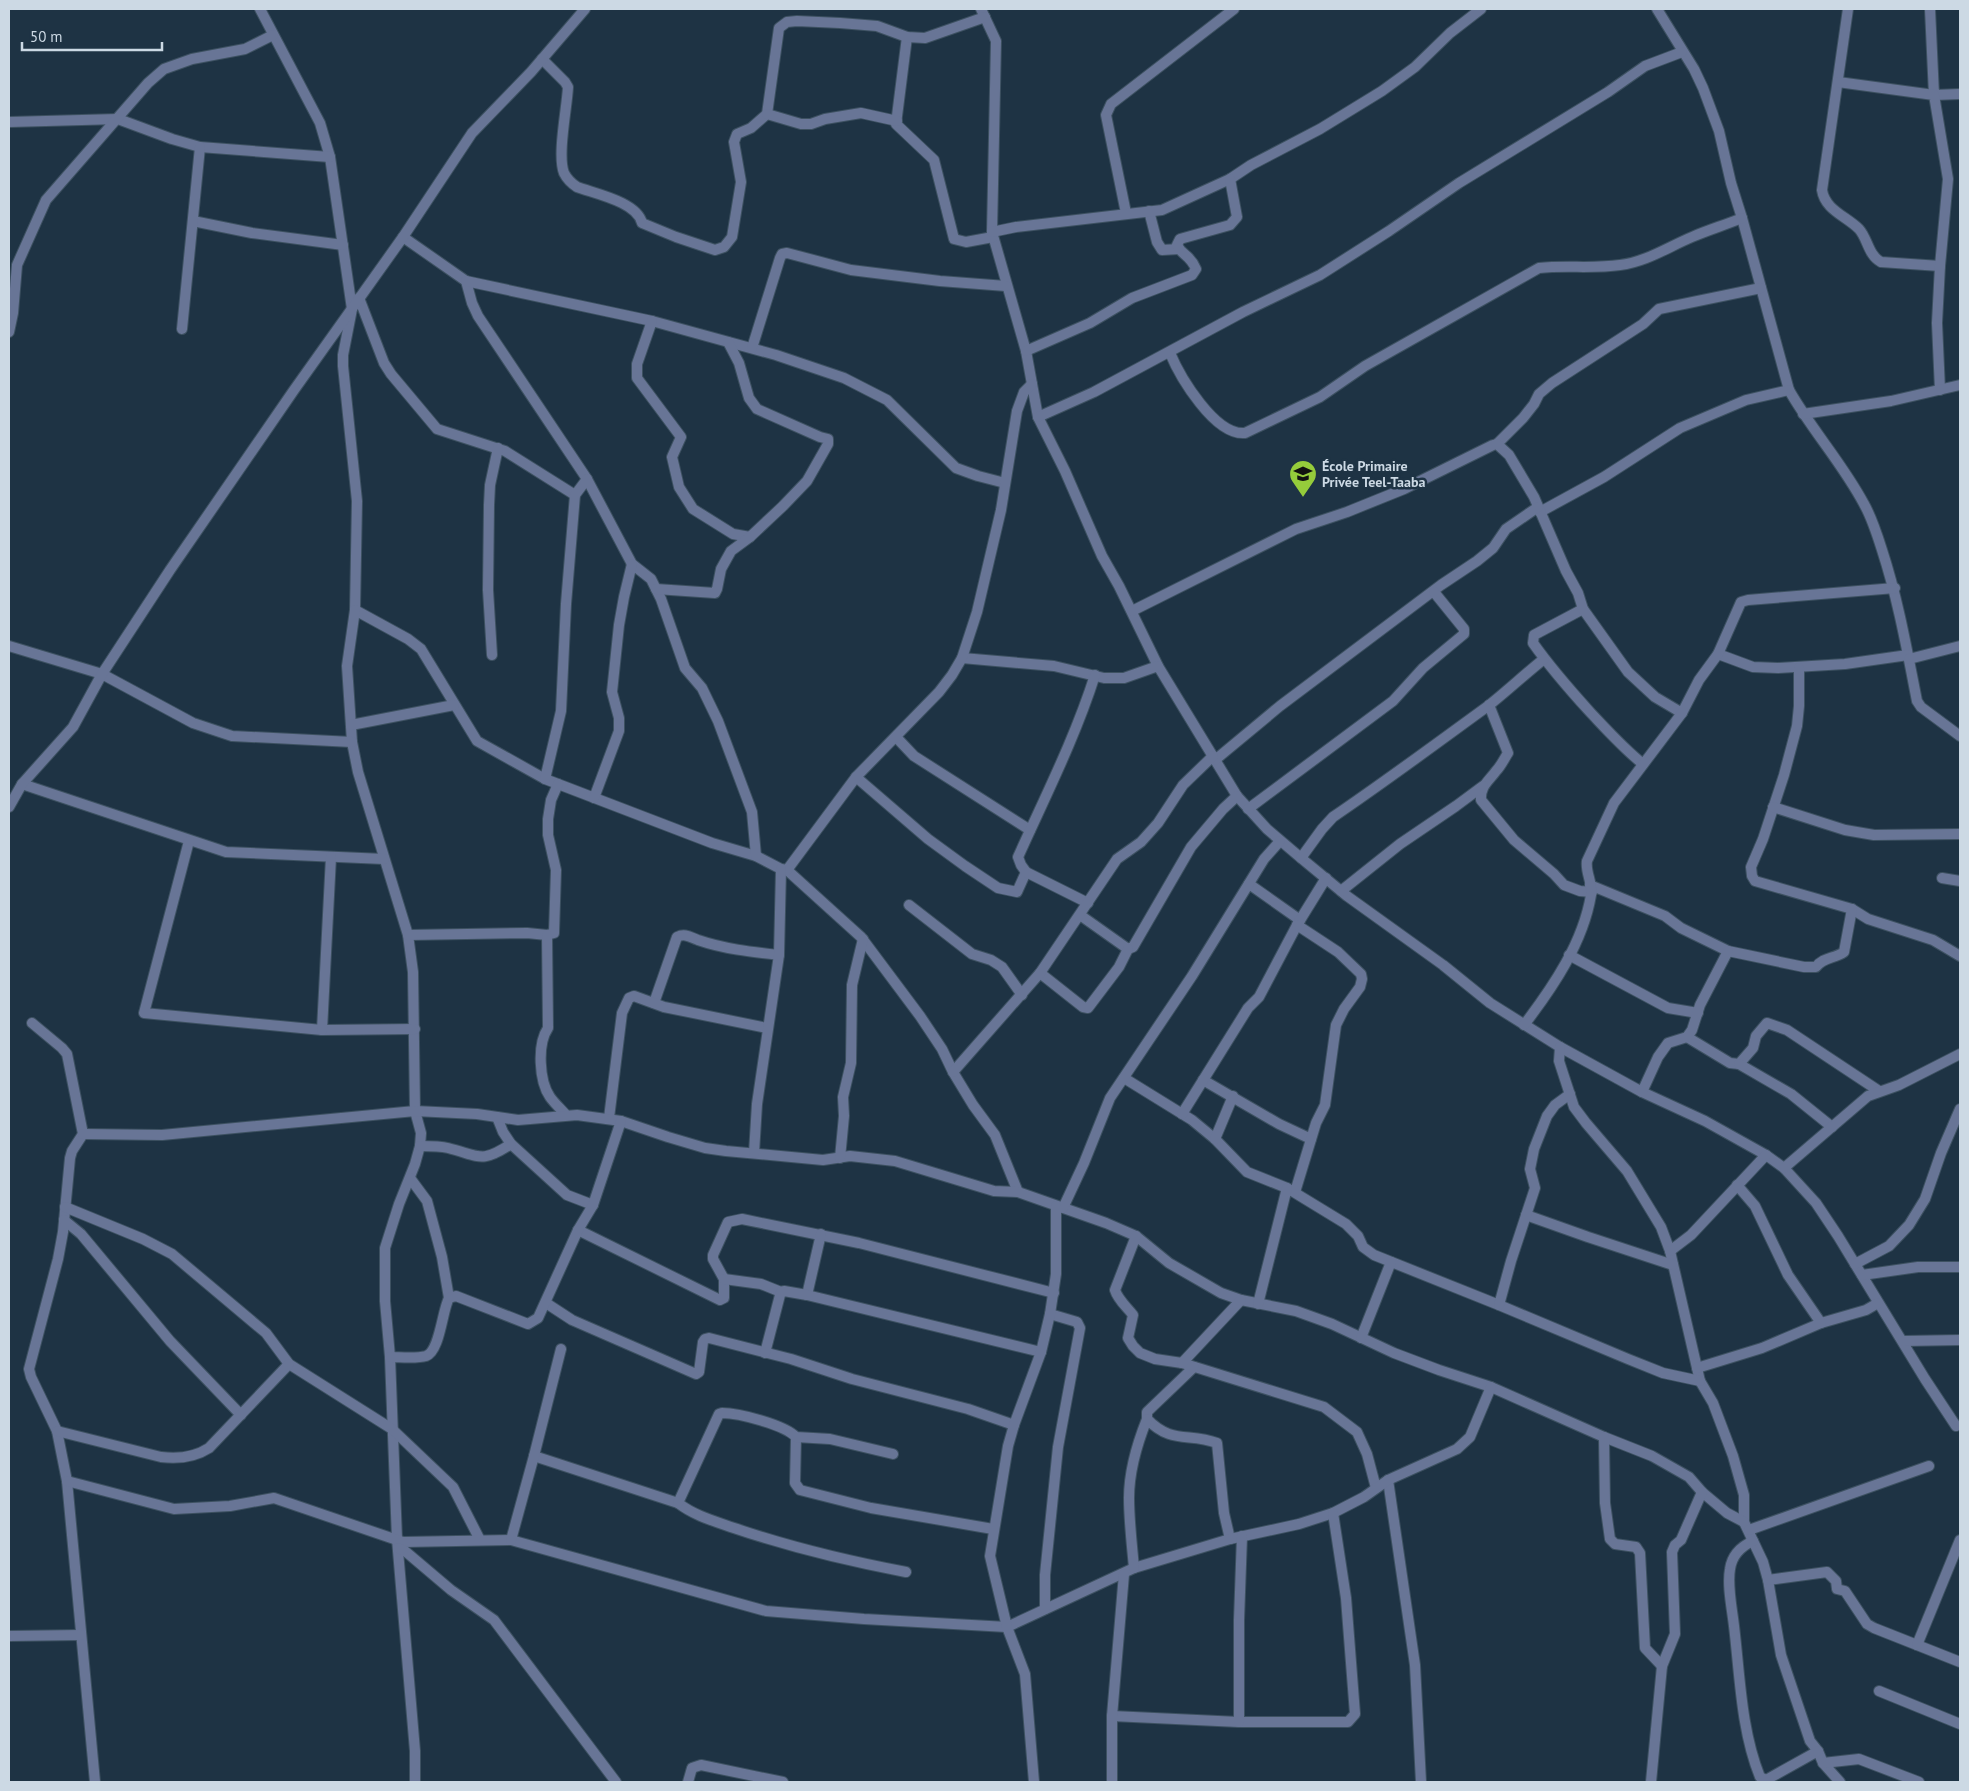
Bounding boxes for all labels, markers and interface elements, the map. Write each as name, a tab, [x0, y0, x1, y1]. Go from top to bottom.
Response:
scale bar	[22, 20, 162, 52]
text: 50 m	[30, 27, 63, 46]
place label: École Primaire Privée Teel-Taaba	[1322, 457, 1425, 491]
school or university icon: École Primaire Privée Teel-Taaba	[1288, 459, 1318, 498]

